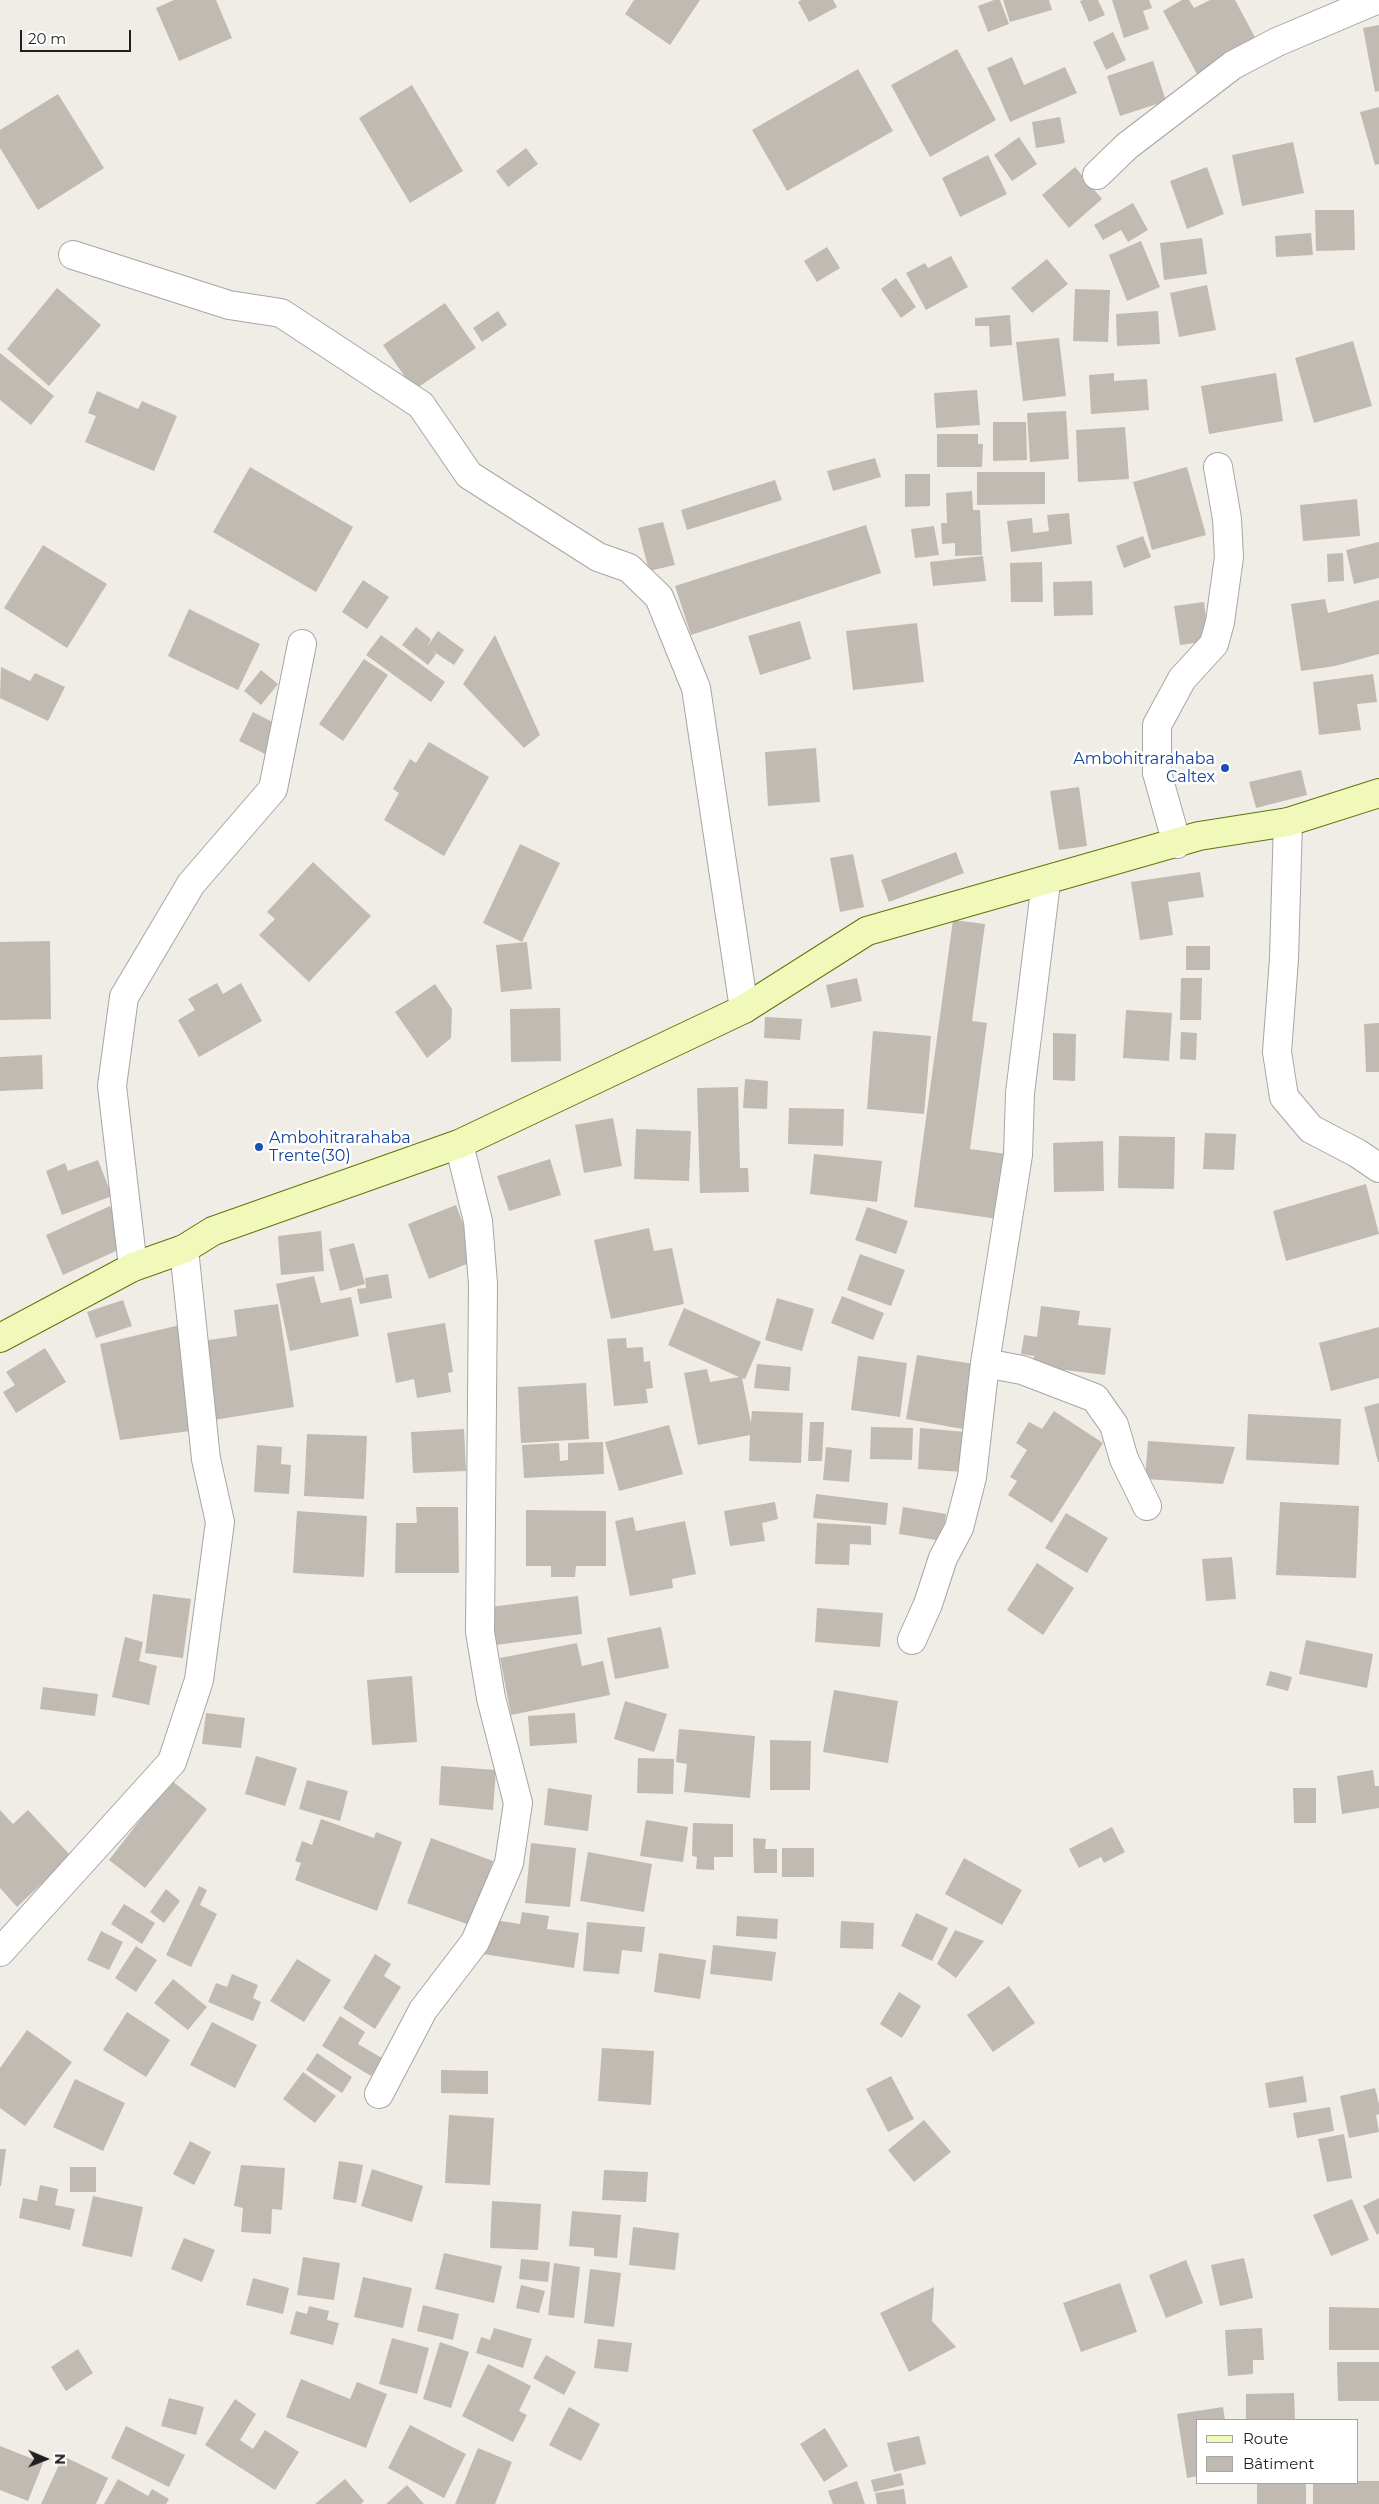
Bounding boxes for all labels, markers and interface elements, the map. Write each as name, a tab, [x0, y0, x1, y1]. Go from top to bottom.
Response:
scale bar	[22, 20, 134, 52]
text: 20 m	[28, 29, 66, 48]
place label: Ambohitrarahaba Caltex	[1073, 749, 1215, 787]
marker: Ambohitrarahaba Caltex	[1219, 762, 1231, 774]
place label: Ambohitrarahaba Trente(30)	[269, 1128, 411, 1166]
marker: Ambohitrarahaba Trente(30)	[253, 1141, 265, 1153]
legend	[1196, 2419, 1359, 2484]
text: Route	[1243, 2429, 1288, 2448]
north arrow	[20, 2434, 70, 2484]
text: N	[51, 2453, 69, 2465]
text: Bâtiment	[1243, 2454, 1315, 2473]

